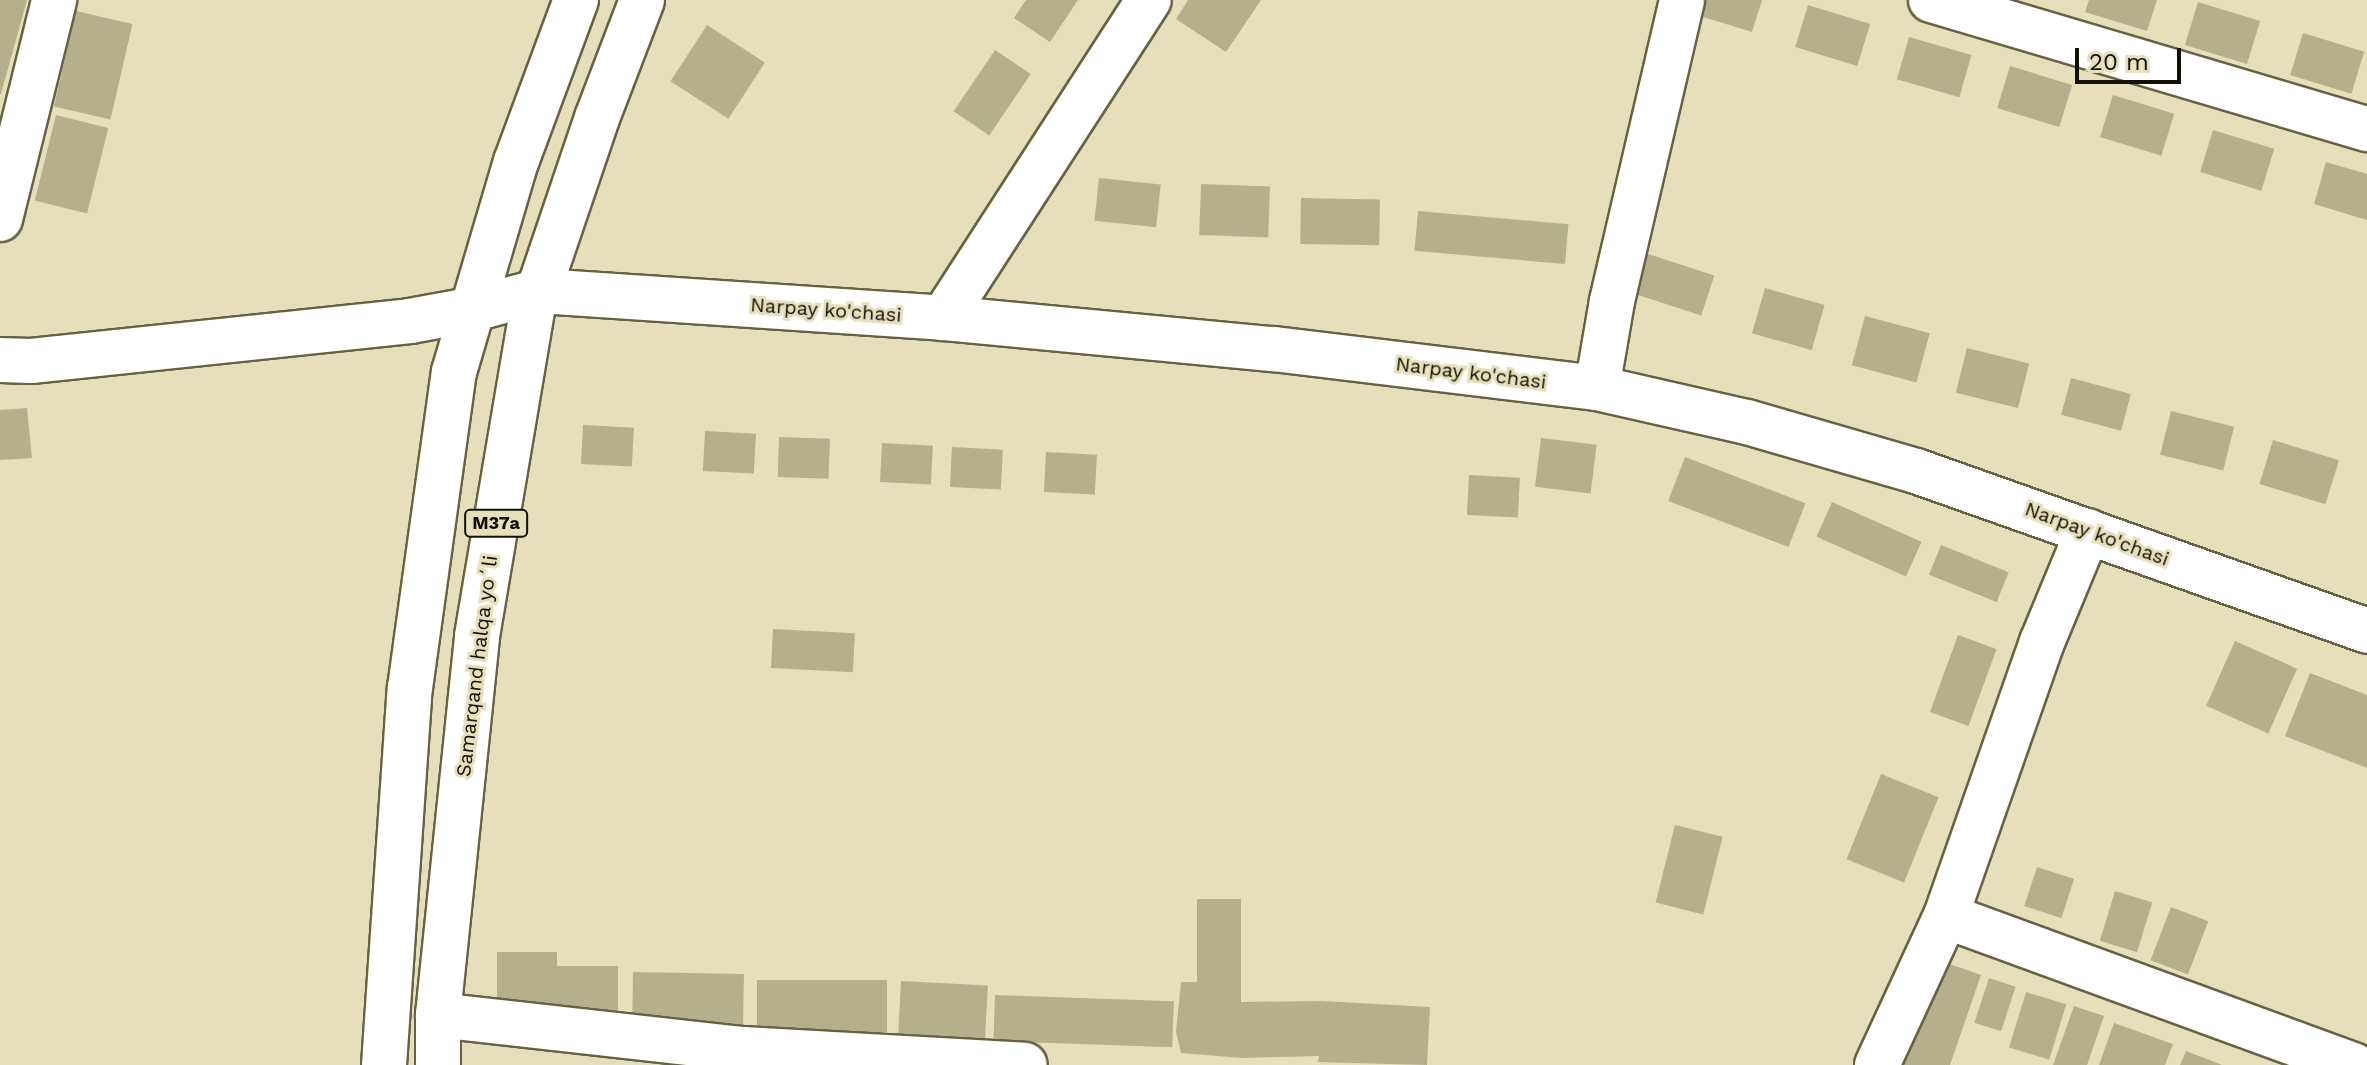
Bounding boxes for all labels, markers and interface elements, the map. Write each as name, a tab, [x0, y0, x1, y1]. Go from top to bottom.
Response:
scale bar	[2079, 32, 2185, 82]
text: 20 m	[2089, 48, 2149, 76]
street label: Narpay ko'chasi	[749, 293, 903, 327]
street label: Narpay ko'chasi	[1394, 352, 1548, 394]
street label: Narpay ko'chasi	[2021, 497, 2173, 571]
road number: M37a	[464, 509, 528, 537]
street label: Samarqand halqa yoʻli	[451, 553, 503, 779]

